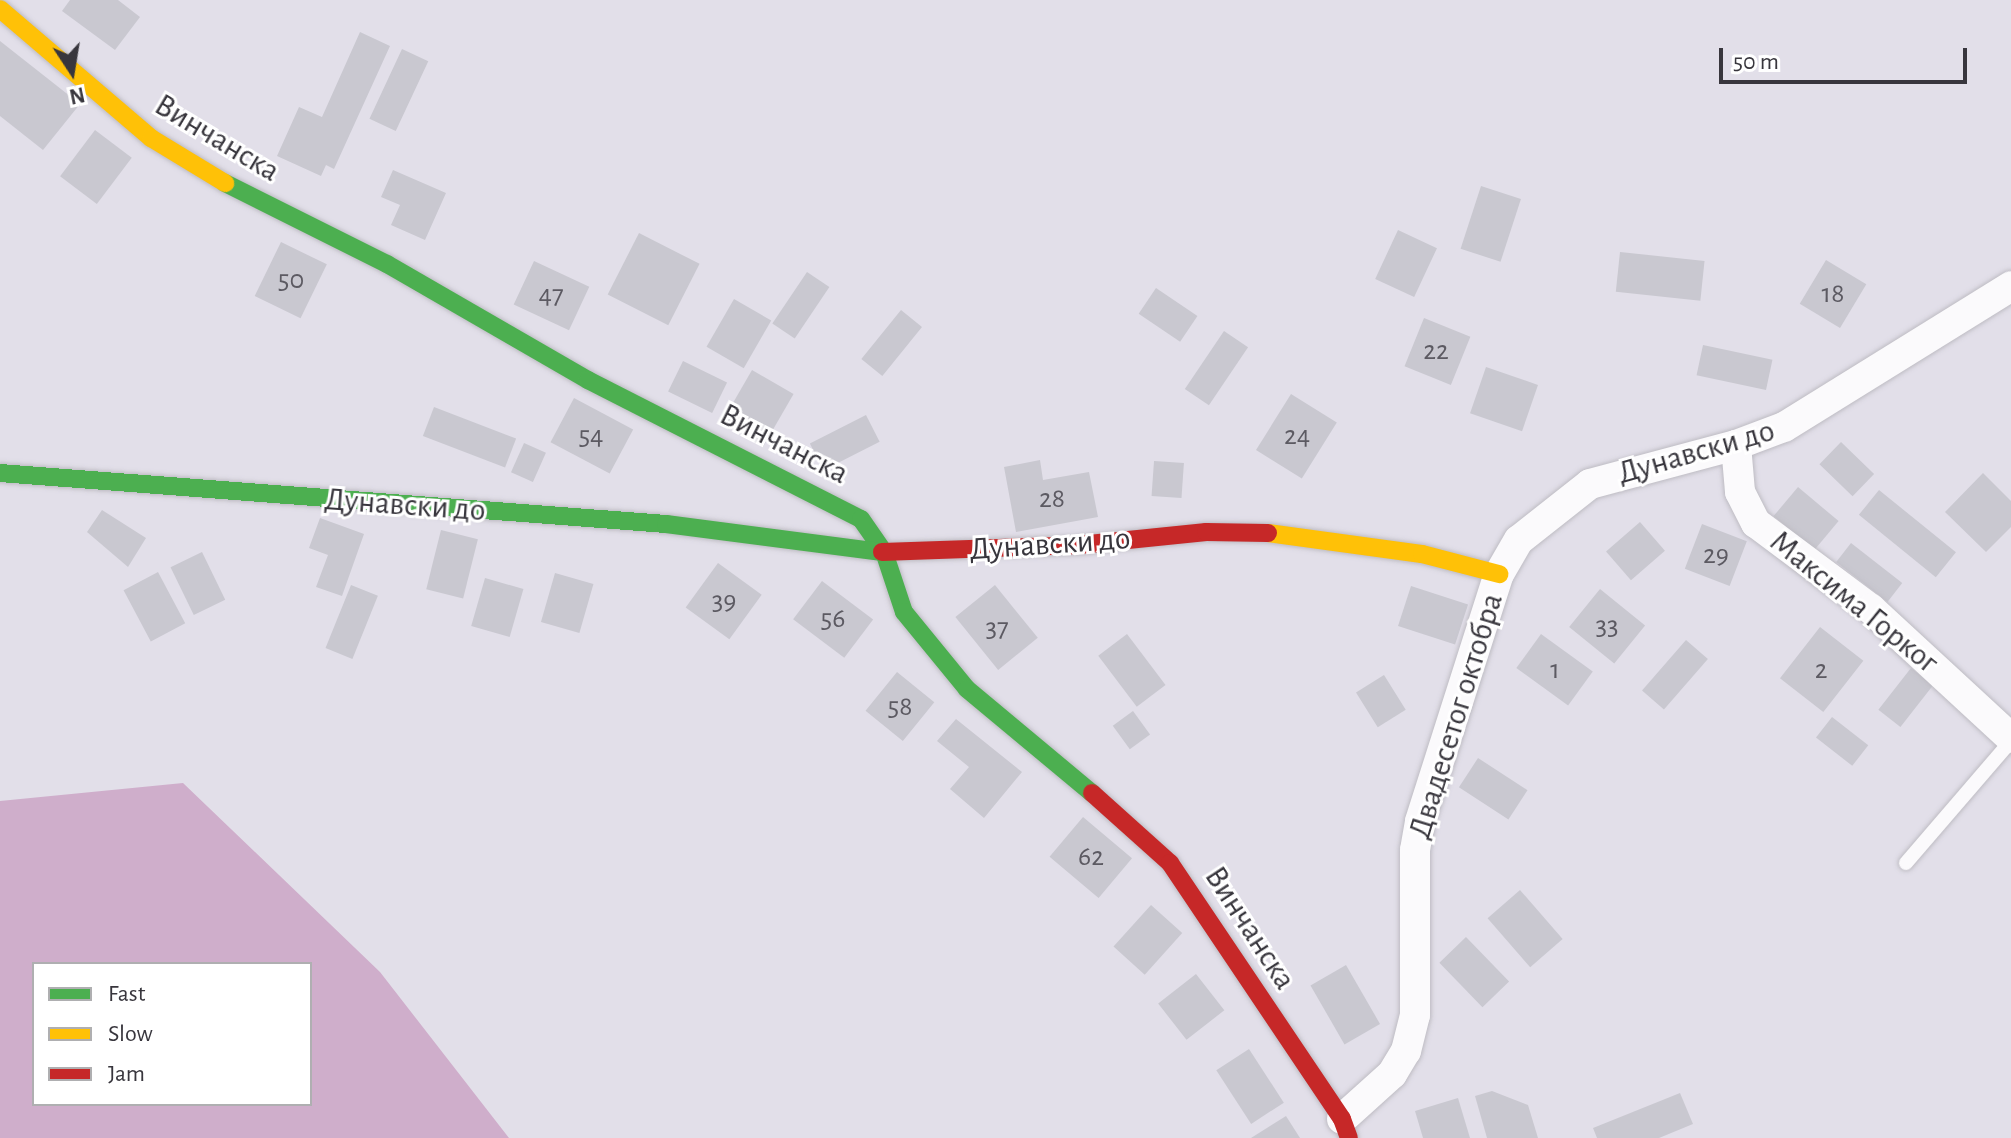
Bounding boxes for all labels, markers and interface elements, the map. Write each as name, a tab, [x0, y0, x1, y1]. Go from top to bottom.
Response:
north arrow	[32, 32, 112, 112]
scale bar	[1723, 32, 1971, 82]
text: 50 m	[1733, 50, 1779, 74]
text: N	[67, 83, 87, 108]
street label: Винчанска	[148, 86, 286, 190]
house number: 50	[278, 263, 304, 297]
house number: 18	[1822, 277, 1844, 311]
house number: 47	[538, 278, 564, 312]
house number: 22	[1423, 334, 1449, 368]
street label: Винчанска	[713, 395, 855, 493]
street label: Дунавски до	[1613, 411, 1779, 493]
house number: 54	[578, 419, 604, 453]
house number: 24	[1284, 419, 1310, 453]
street label: Дунавски до	[323, 480, 487, 530]
house number: 28	[1039, 482, 1065, 516]
street label: Дунавски до	[968, 519, 1132, 569]
street label: Максима Горког	[1762, 522, 1946, 682]
house number: 29	[1703, 538, 1729, 572]
house number: 39	[712, 584, 736, 618]
street label: Двадесетог октобра	[1400, 589, 1512, 843]
house number: 56	[821, 602, 845, 636]
house number: 33	[1595, 609, 1619, 643]
house number: 37	[985, 611, 1009, 645]
house number: 1	[1550, 653, 1560, 687]
house number: 2	[1815, 653, 1827, 687]
house number: 58	[888, 690, 912, 724]
house number: 62	[1078, 840, 1104, 874]
street label: Винчанска	[1196, 859, 1304, 997]
legend	[32, 962, 312, 1106]
text: Fast	[108, 982, 145, 1006]
text: Slow	[108, 1022, 153, 1046]
text: Jam	[108, 1062, 145, 1086]

